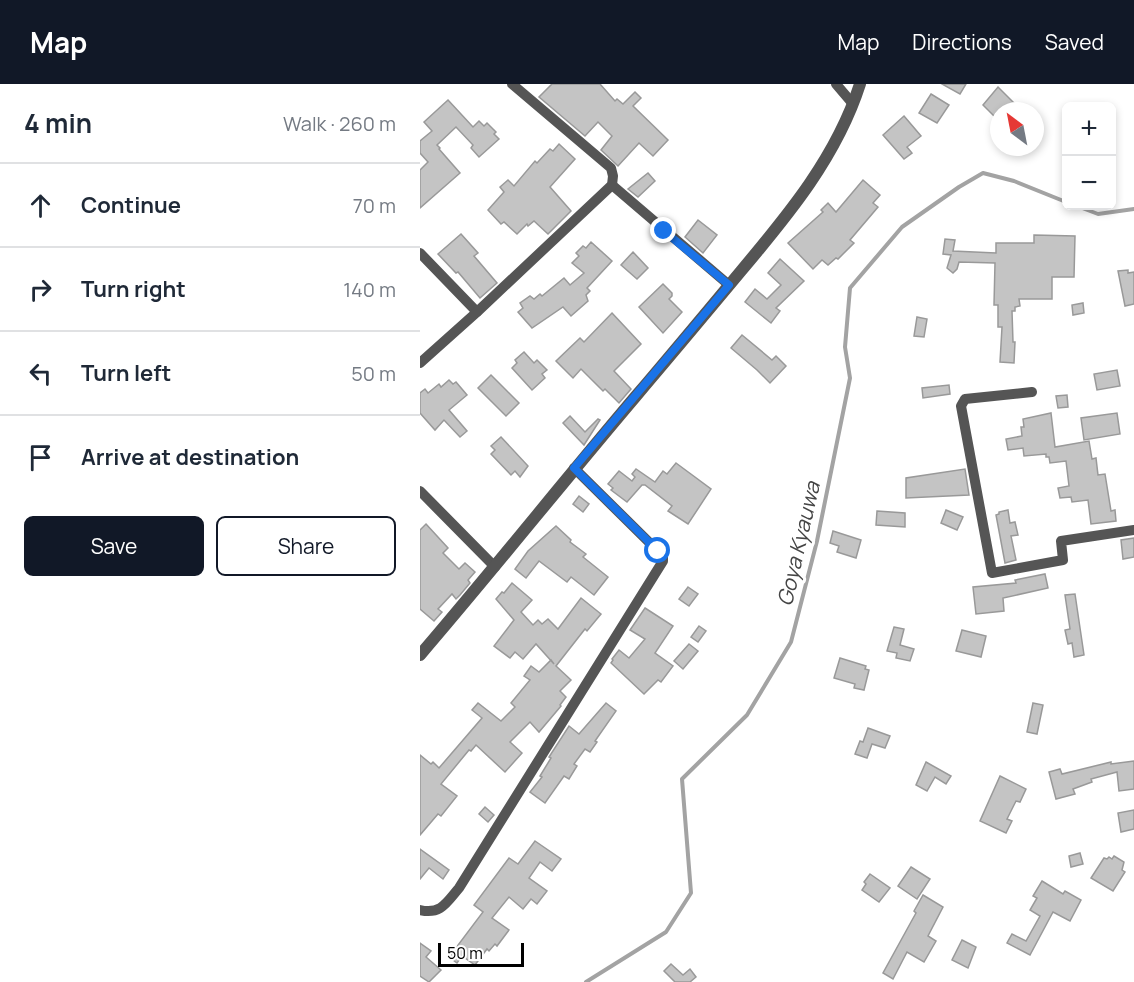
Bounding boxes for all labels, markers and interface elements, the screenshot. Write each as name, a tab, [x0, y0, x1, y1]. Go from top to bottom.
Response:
text: Map	[30, 23, 87, 61]
text: Map	[838, 28, 879, 56]
text: Directions	[912, 28, 1012, 56]
text: Saved	[1045, 28, 1104, 56]
north arrow	[990, 102, 1044, 156]
map controls	[1062, 102, 1116, 210]
button: +	[1062, 102, 1116, 156]
text: 4 min	[24, 105, 92, 141]
text: Walk · 260 m	[283, 110, 396, 137]
button: −	[1062, 156, 1116, 210]
icon: ahead	[24, 189, 57, 222]
text: Continue	[81, 190, 181, 220]
text: 70 m	[353, 192, 396, 219]
route end	[650, 217, 676, 243]
icon: right	[24, 273, 57, 306]
text: Turn right	[81, 274, 186, 304]
text: 140 m	[343, 276, 396, 303]
icon: left	[24, 357, 57, 390]
text: Turn left	[81, 358, 171, 388]
text: 50 m	[351, 360, 396, 387]
icon: arrive	[24, 441, 57, 474]
text: Arrive at destination	[81, 442, 299, 472]
water label: Goya Kyauwa	[770, 478, 826, 609]
button: Save	[24, 516, 204, 576]
button: Share	[216, 516, 396, 576]
route start	[644, 537, 670, 563]
scale bar	[438, 940, 524, 968]
text: 50 m	[447, 942, 483, 964]

